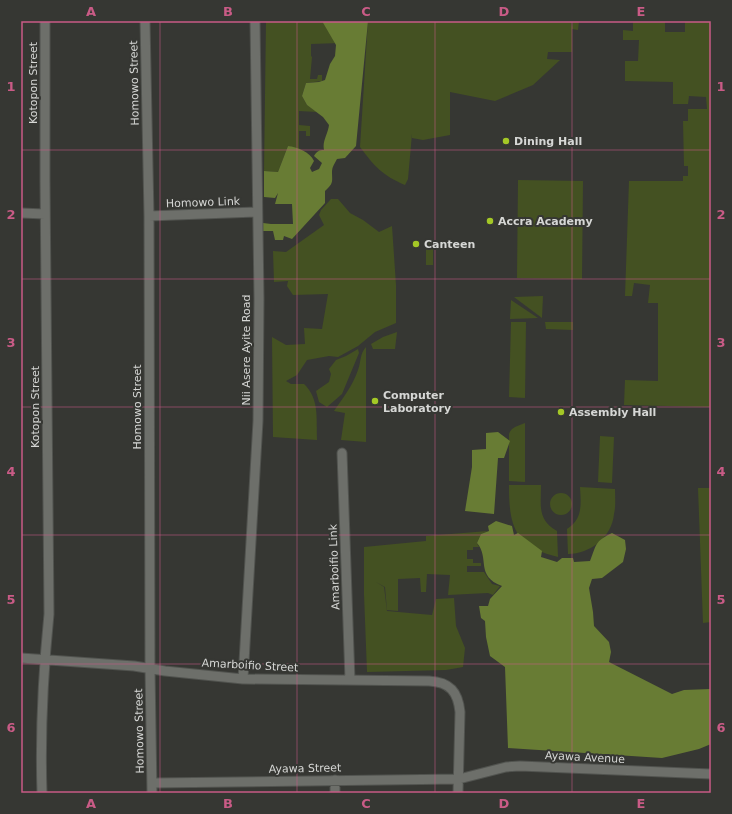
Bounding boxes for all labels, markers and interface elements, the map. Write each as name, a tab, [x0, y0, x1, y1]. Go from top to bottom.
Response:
text: A	[86, 4, 96, 19]
text: B	[223, 4, 233, 19]
text: C	[361, 4, 371, 19]
text: D	[499, 4, 510, 19]
text: E	[637, 4, 645, 19]
street label: Homowo Street	[127, 40, 142, 126]
street label: Kotopon Street	[27, 41, 40, 124]
text: 1	[6, 79, 16, 94]
text: 1	[716, 79, 726, 94]
place label: Dining Hall	[514, 135, 582, 148]
marker: Dining Hall	[501, 136, 511, 146]
street label: Homowo Link	[166, 195, 241, 210]
text: 2	[6, 207, 16, 222]
text: 2	[716, 207, 726, 222]
place label: Accra Academy	[498, 215, 593, 228]
marker: Accra Academy	[485, 216, 495, 226]
place label: Canteen	[424, 238, 475, 251]
marker: Canteen	[411, 239, 421, 249]
street label: Nii Asere Ayite Road	[240, 295, 253, 405]
text: 3	[6, 335, 16, 350]
text: 3	[716, 335, 726, 350]
street label: Homowo Street	[131, 364, 144, 450]
street label: Kotopon Street	[29, 365, 42, 448]
place label: Computer Laboratory	[383, 389, 451, 415]
marker: Computer Laboratory	[370, 396, 380, 406]
place label: Assembly Hall	[569, 406, 656, 419]
marker: Assembly Hall	[556, 407, 566, 417]
text: 4	[6, 464, 16, 479]
text: 4	[716, 464, 726, 479]
street label: Amarboifio Link	[326, 523, 342, 610]
text: 5	[6, 592, 16, 607]
text: 5	[716, 592, 726, 607]
street label: Amarboifio Street	[201, 656, 299, 675]
street label: Homowo Street	[132, 688, 147, 774]
text: 6	[6, 720, 16, 735]
text: 6	[716, 720, 726, 735]
street label: Ayawa Avenue	[545, 749, 626, 766]
street label: Ayawa Street	[269, 761, 342, 776]
text: A	[86, 796, 96, 811]
text: B	[223, 796, 233, 811]
text: C	[361, 796, 371, 811]
text: D	[499, 796, 510, 811]
text: E	[637, 796, 645, 811]

